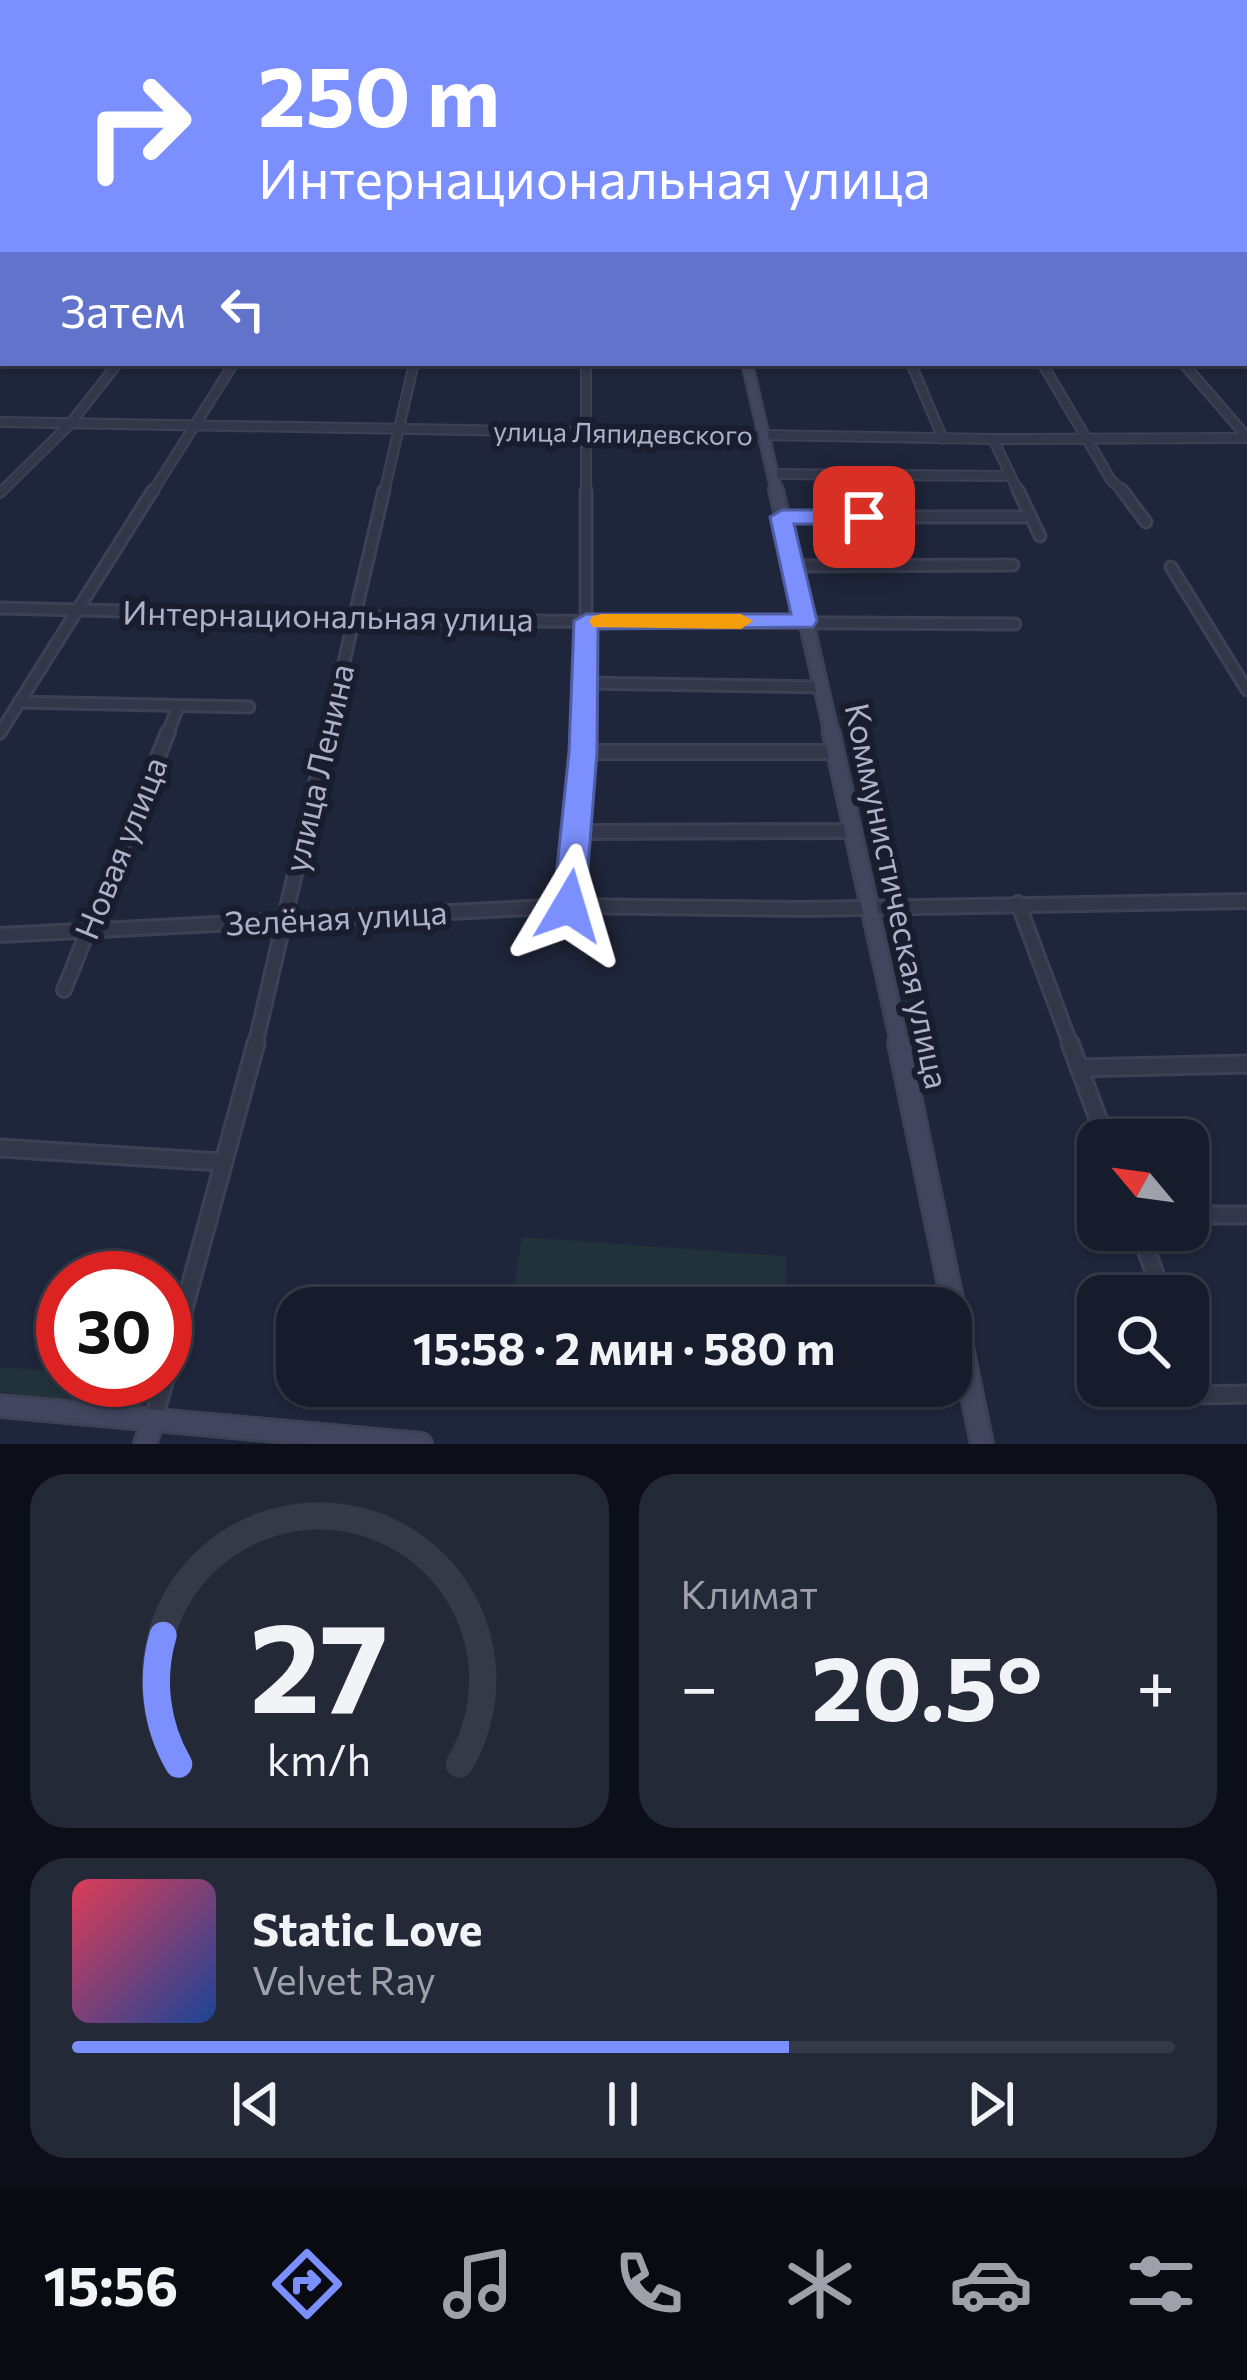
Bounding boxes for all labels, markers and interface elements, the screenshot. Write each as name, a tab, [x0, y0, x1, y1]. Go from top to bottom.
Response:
text: 250 m	[258, 42, 500, 144]
icon: right	[60, 48, 216, 204]
text: Интернациональная улица	[258, 144, 931, 210]
icon: left	[210, 276, 276, 342]
text: Затем	[60, 282, 186, 337]
street label: улица Ляпидевского	[493, 414, 753, 451]
pin	[813, 466, 915, 568]
icon: arrive	[831, 484, 897, 550]
street label: Интернациональная улица	[122, 590, 534, 639]
street label: улица Ленина	[274, 660, 361, 876]
street label: Коммунистическая улица	[838, 699, 959, 1092]
street label: Новая улица	[64, 750, 175, 945]
position arrow	[506, 843, 632, 969]
street label: Зелёная улица	[224, 890, 448, 943]
north arrow	[1077, 1119, 1209, 1251]
map controls	[1077, 1119, 1209, 1407]
speed limit sign: 30	[36, 1251, 192, 1407]
button: search	[1077, 1275, 1209, 1407]
text: 15:58 · 2 мин · 580 m	[413, 1319, 835, 1374]
text: Климат	[681, 1569, 818, 1617]
text: 27	[250, 1586, 389, 1739]
text: 20.5°	[812, 1629, 1043, 1740]
text: −	[681, 1644, 718, 1725]
text: +	[1136, 1644, 1175, 1725]
text: km/h	[267, 1732, 371, 1785]
text: Static Love	[252, 1900, 482, 1955]
text: Velvet Ray	[252, 1955, 436, 2003]
icon: previous	[223, 2071, 289, 2137]
icon: pause	[590, 2071, 656, 2137]
icon: next	[958, 2071, 1024, 2137]
icon: directions	[265, 2242, 349, 2326]
icon: music	[436, 2242, 520, 2326]
icon: phone	[607, 2242, 691, 2326]
icon: climate	[778, 2242, 862, 2326]
icon: car	[949, 2242, 1033, 2326]
icon: filters	[1119, 2242, 1203, 2326]
text: 15:56	[43, 2251, 178, 2317]

